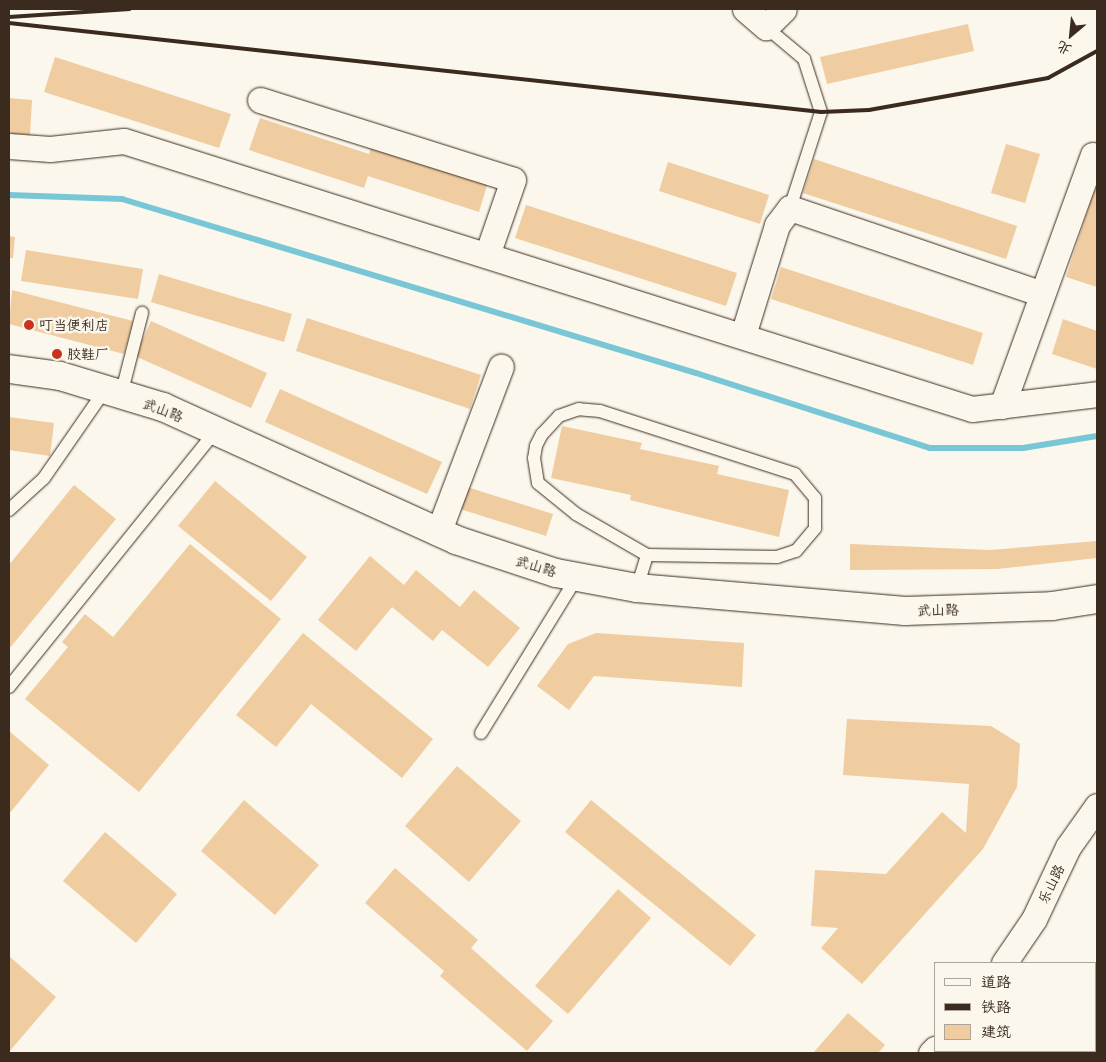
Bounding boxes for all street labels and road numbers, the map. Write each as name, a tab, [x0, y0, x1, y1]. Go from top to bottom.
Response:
street label: 武山路	[140, 395, 186, 425]
street label: 武山路	[513, 552, 559, 580]
street label: 武山路	[917, 601, 959, 619]
street label: 乐山路	[1034, 861, 1068, 907]

